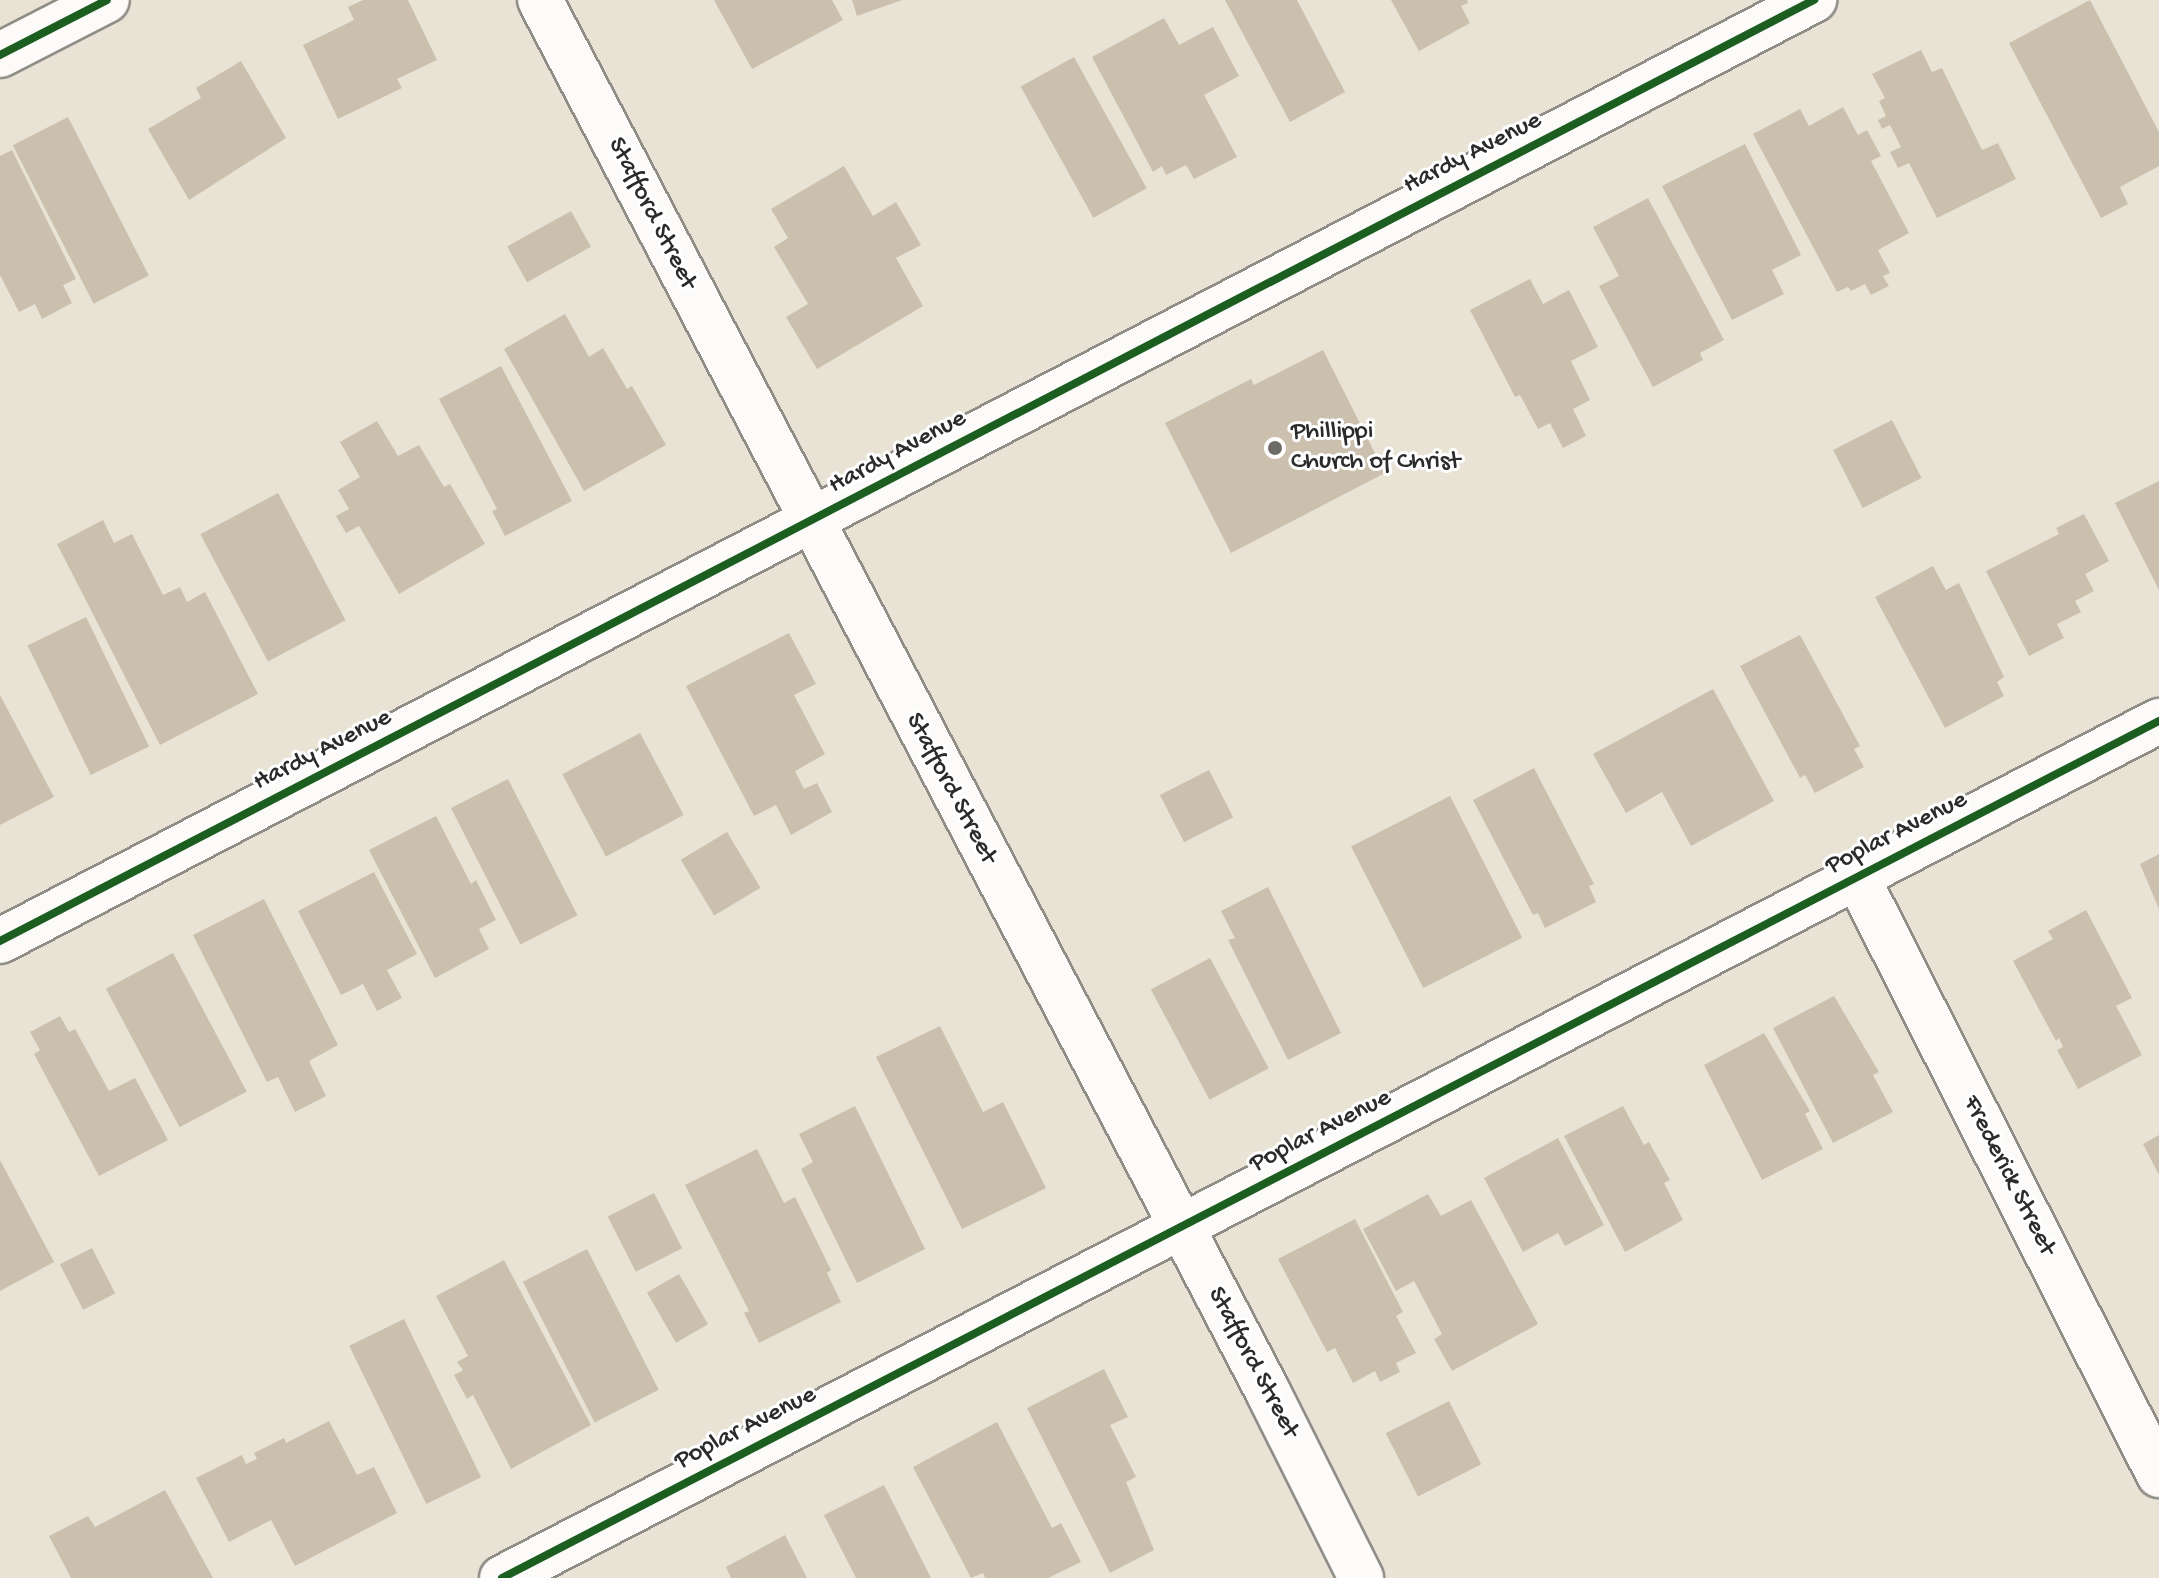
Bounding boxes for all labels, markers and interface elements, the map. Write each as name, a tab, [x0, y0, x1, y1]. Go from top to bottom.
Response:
street label: Hardy Avenue	[1399, 106, 1547, 202]
street label: Stafford Street	[599, 133, 703, 295]
street label: Hardy Avenue	[824, 404, 972, 502]
place label: Phillippi Church of Christ	[1291, 417, 1460, 478]
marker: Phillippi Church of Christ	[1266, 439, 1284, 457]
street label: Hardy Avenue	[249, 703, 397, 799]
street label: Stafford Street	[897, 708, 1003, 870]
street label: Poplar Avenue	[1821, 785, 1973, 883]
street label: Poplar Avenue	[1245, 1083, 1397, 1181]
street label: Frederick Street	[1954, 1091, 2062, 1261]
street label: Stafford Street	[1199, 1282, 1305, 1444]
street label: Poplar Avenue	[670, 1380, 822, 1478]

